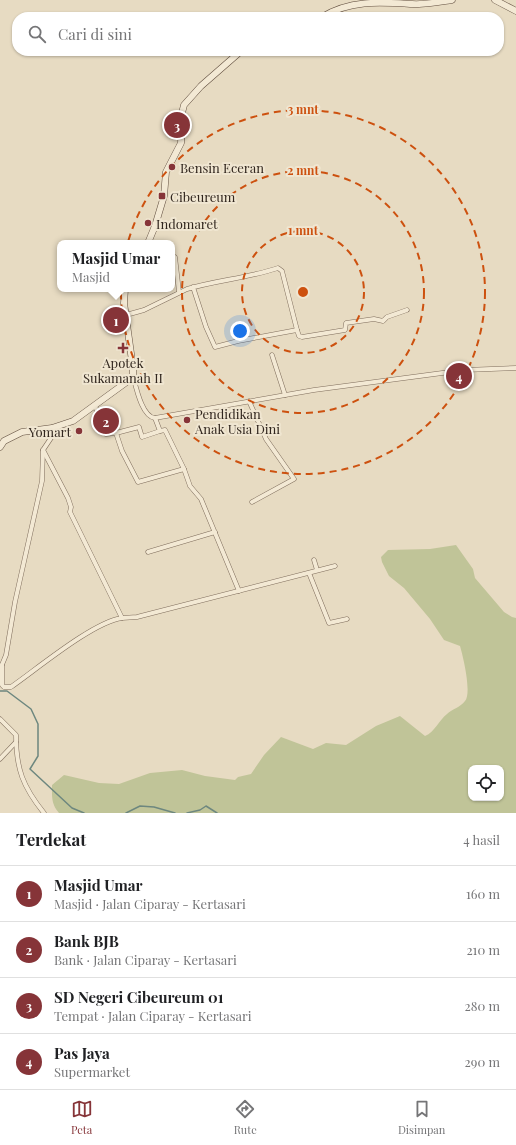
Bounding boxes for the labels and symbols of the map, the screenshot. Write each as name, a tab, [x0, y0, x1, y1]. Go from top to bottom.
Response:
text: 3 mnt	[287, 101, 319, 117]
pin: 3	[164, 110, 190, 140]
place label: Bensin Eceran	[180, 159, 264, 176]
marker: Bensin Eceran	[167, 162, 177, 172]
text: 2 mnt	[287, 162, 319, 178]
place label: Cibeureum	[170, 188, 236, 205]
marker: Cibeureum	[157, 191, 167, 201]
place label: Indomaret	[156, 215, 218, 232]
marker: Indomaret	[143, 218, 153, 228]
text: 1 mnt	[288, 222, 319, 238]
centre of rings	[296, 285, 310, 299]
pin: 1	[103, 305, 129, 335]
your location	[230, 321, 250, 341]
marker: Apotek Sukamanah II	[118, 343, 128, 353]
place label: Apotek Sukamanah II	[83, 354, 163, 386]
pin: 4	[446, 361, 472, 391]
place label: Pendidikan Anak Usia Dini	[194, 405, 280, 437]
pin: 2	[93, 406, 119, 436]
marker: Pendidikan Anak Usia Dini	[182, 415, 192, 425]
place label: Yomart	[28, 423, 71, 440]
marker: Yomart	[74, 426, 84, 436]

